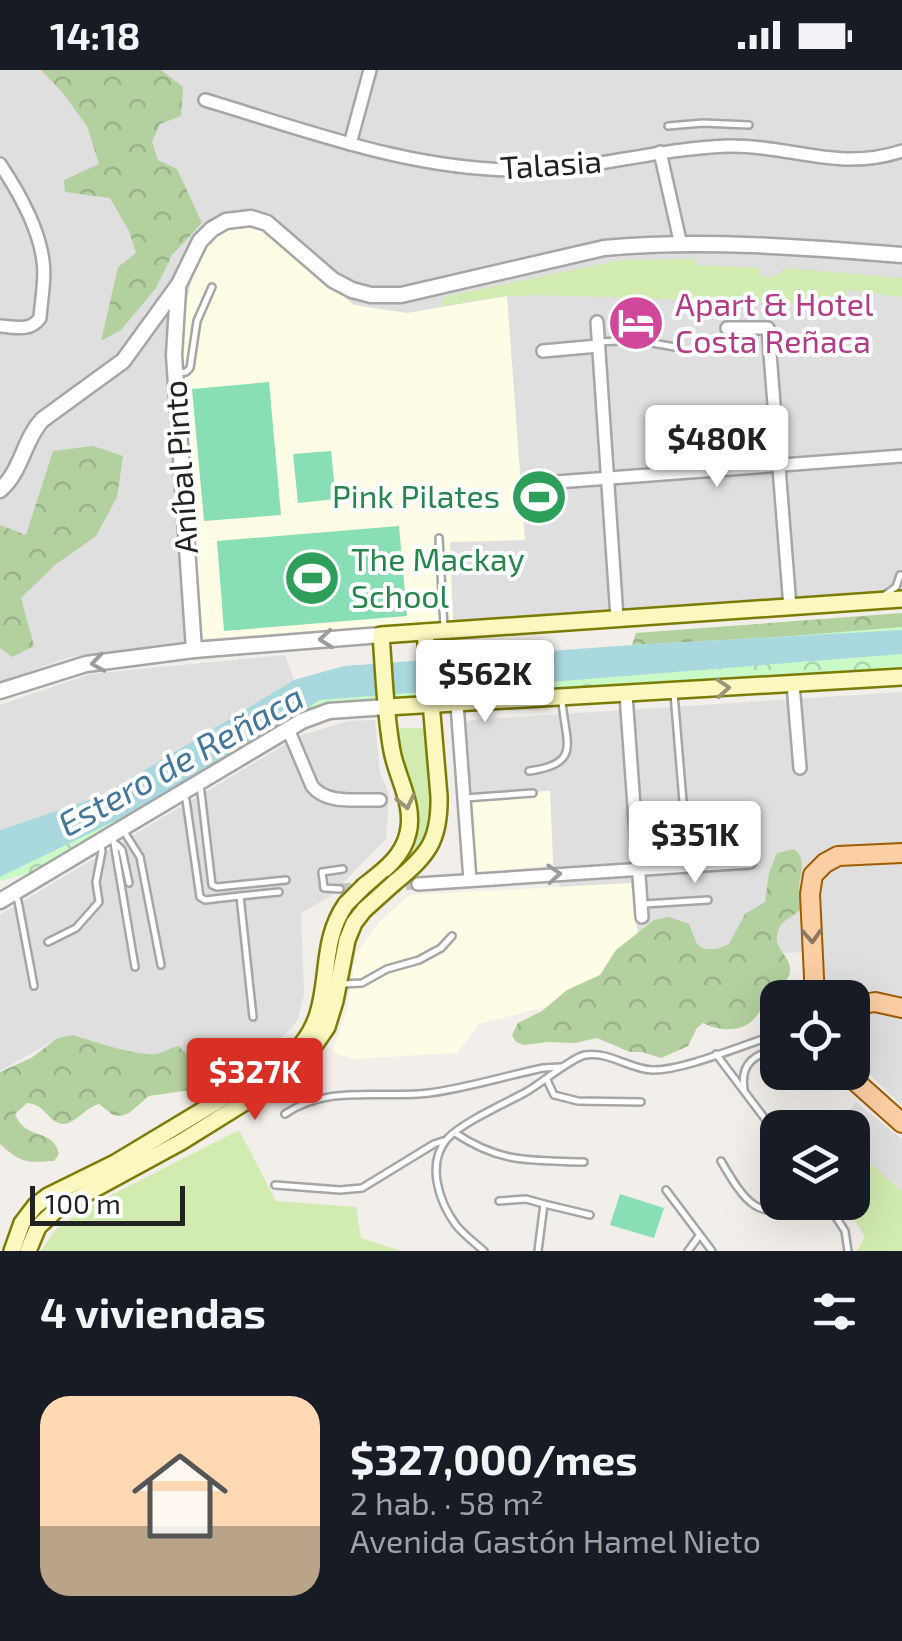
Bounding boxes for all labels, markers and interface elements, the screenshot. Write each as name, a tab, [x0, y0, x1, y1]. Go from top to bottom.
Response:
text: 14:18	[50, 12, 140, 58]
street label: Talasia	[499, 140, 603, 186]
place label: Apart & Hotel Costa Reñaca	[675, 284, 874, 359]
hotel icon: Apart & Hotel Costa Reñaca	[606, 293, 666, 353]
street label: Aníbal Pinto	[154, 379, 204, 555]
pin: $480K	[647, 405, 787, 490]
text: $480K	[667, 418, 767, 456]
sports icon: Pink Pilates	[509, 467, 569, 527]
place label: Pink Pilates	[332, 476, 500, 514]
place label: The Mackay School	[351, 539, 525, 614]
sports icon: The Mackay School	[282, 548, 342, 608]
one-way arrow	[318, 628, 334, 650]
pin: $562K	[415, 640, 555, 725]
one-way arrow	[89, 652, 106, 673]
text: $562K	[438, 653, 532, 691]
water label: Estero de Reñaca	[50, 674, 310, 844]
one-way arrow	[715, 678, 731, 699]
one-way arrow	[394, 793, 415, 811]
pin: $351K	[625, 801, 765, 886]
text: $351K	[651, 814, 739, 852]
one-way arrow	[546, 864, 562, 886]
one-way arrow	[801, 929, 822, 945]
map controls	[760, 980, 870, 1220]
button: locate	[760, 980, 870, 1090]
pin: $327K	[185, 1038, 325, 1123]
text: $327K	[209, 1051, 301, 1089]
button: layers	[760, 1110, 870, 1220]
scale bar	[30, 1181, 185, 1226]
text: 100 m	[45, 1186, 121, 1220]
icon: filters	[807, 1284, 862, 1339]
text: 4 viviendas	[40, 1286, 266, 1336]
text: $327,000/mes	[350, 1433, 638, 1483]
icon: home	[120, 1436, 240, 1556]
text: 2 hab. · 58 m²	[350, 1483, 544, 1521]
text: Avenida Gastón Hamel Nieto	[350, 1521, 761, 1559]

